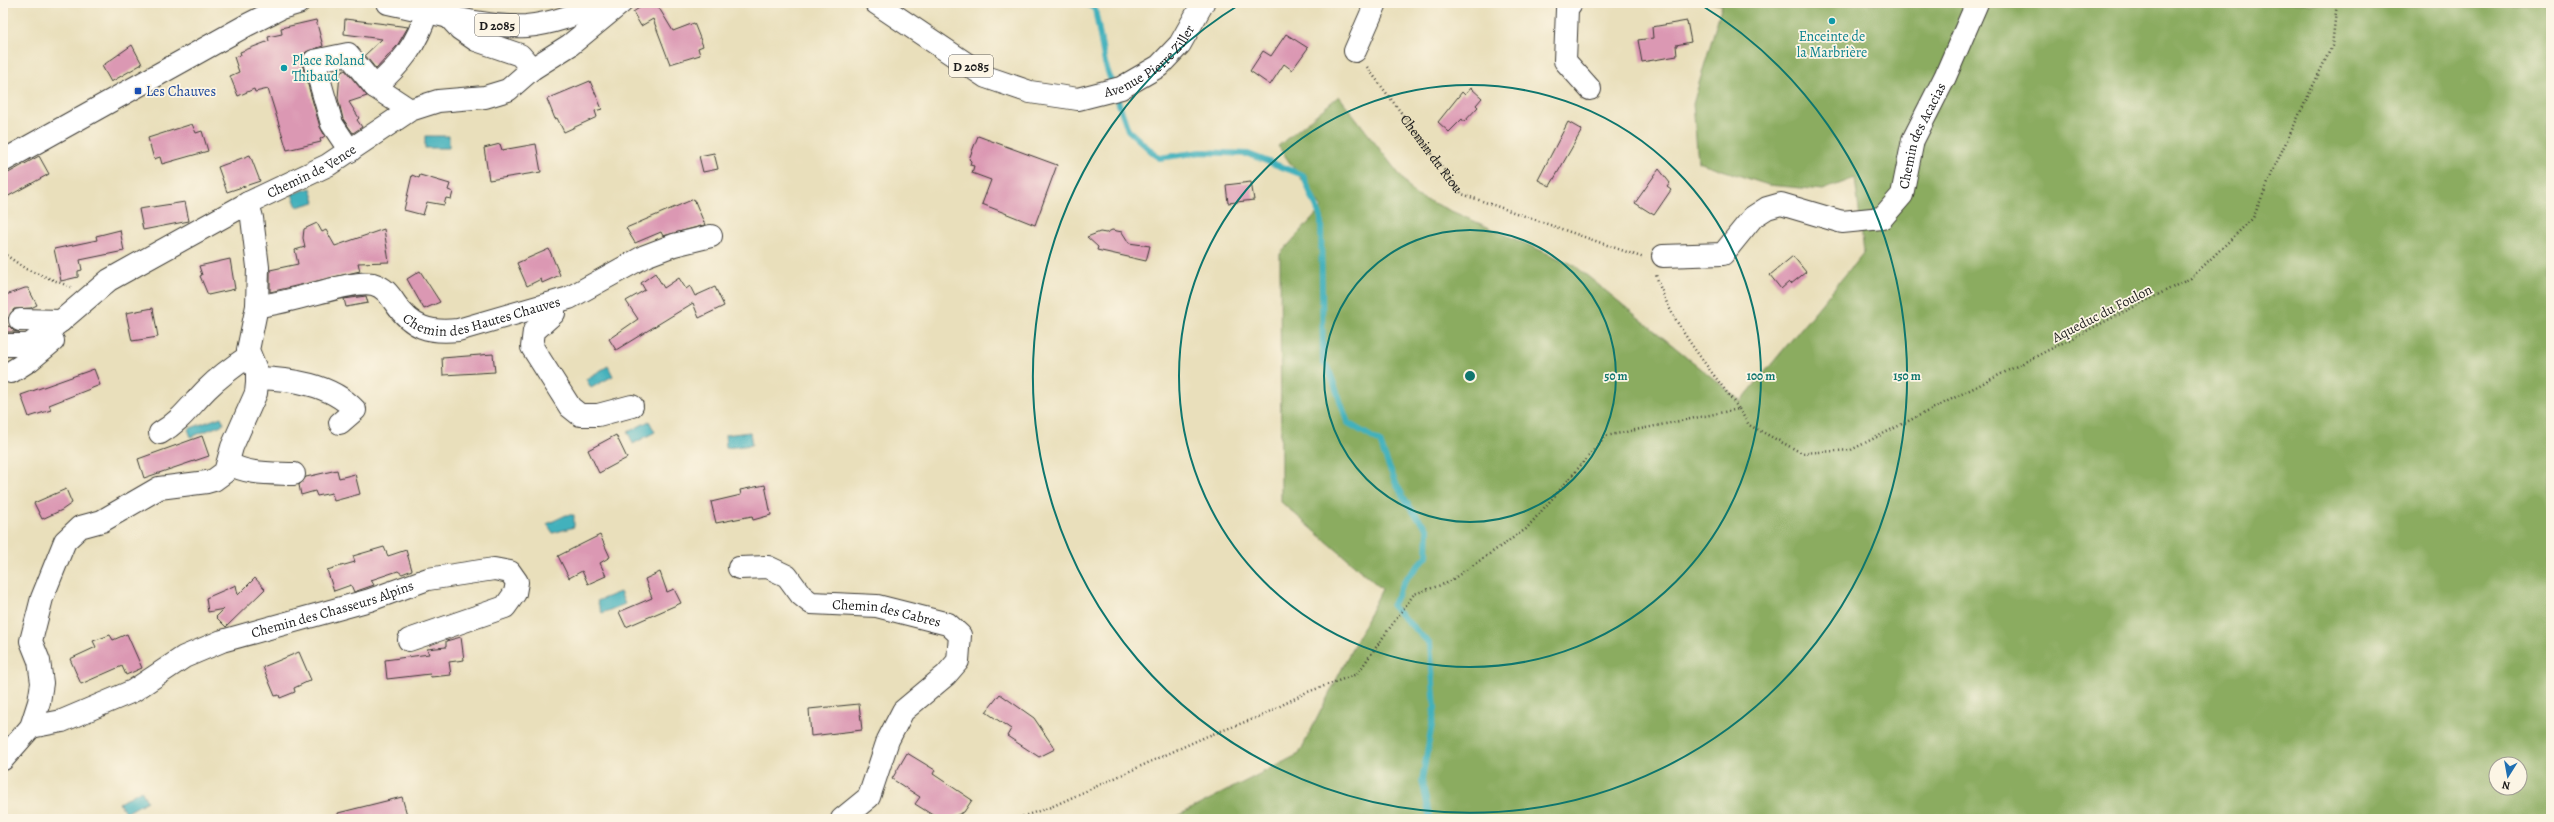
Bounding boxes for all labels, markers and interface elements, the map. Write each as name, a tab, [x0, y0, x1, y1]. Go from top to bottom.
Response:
road number: D 2085	[475, 14, 519, 36]
marker: Enceinte de la Marbrière	[1827, 16, 1837, 26]
street label: Avenue Pierre Ziller	[1101, 21, 1199, 102]
place label: Enceinte de la Marbrière	[1797, 27, 1867, 62]
place label: Place Roland Thibaud	[292, 51, 365, 86]
road number: D 2085	[949, 55, 993, 77]
marker: Place Roland Thibaud	[279, 63, 289, 73]
street label: Chemin des Acacias	[1894, 79, 1951, 191]
place label: Les Chauves	[146, 82, 216, 101]
marker: Les Chauves	[133, 86, 143, 96]
street label: Chemin du Riou	[1396, 111, 1467, 197]
street label: Chemin de Vence	[264, 140, 360, 203]
street label: Aqueduc du Foulon	[2048, 280, 2156, 347]
street label: Chemin des Hautes Chauves	[399, 292, 563, 341]
text: 50 m	[1604, 368, 1628, 384]
text: 100 m	[1747, 368, 1775, 384]
text: 150 m	[1893, 368, 1921, 384]
centre of rings	[1463, 369, 1477, 383]
street label: Chemin des Chasseurs Alpins	[249, 576, 416, 642]
street label: Chemin des Cabres	[832, 595, 943, 632]
north arrow	[2488, 756, 2528, 796]
text: N	[2501, 777, 2512, 793]

